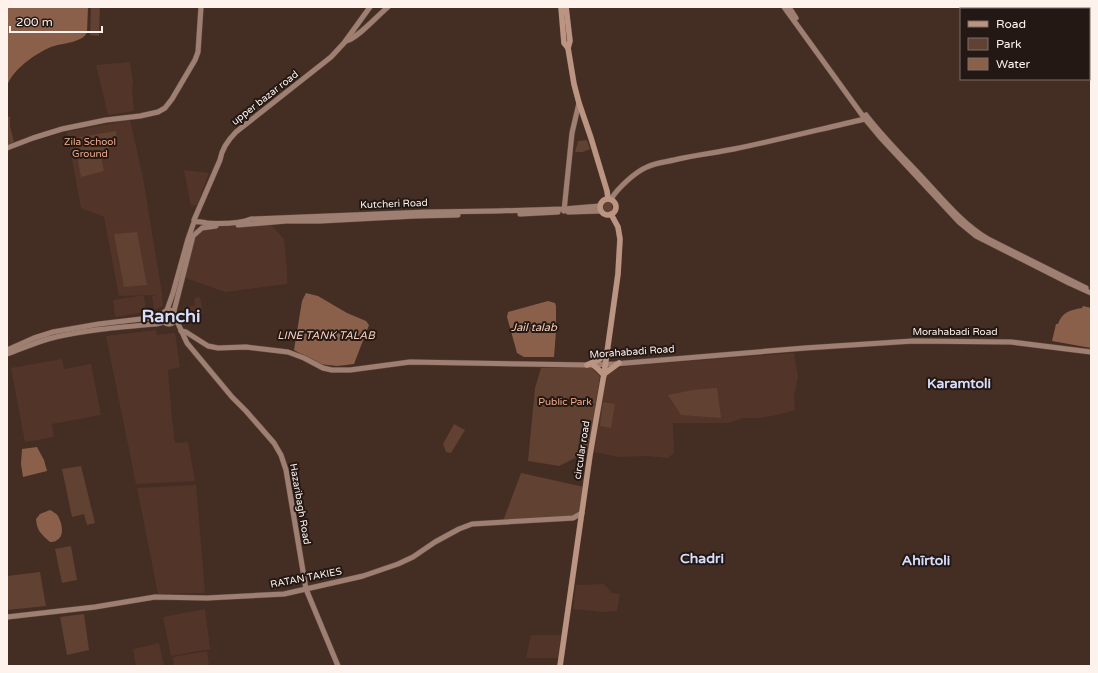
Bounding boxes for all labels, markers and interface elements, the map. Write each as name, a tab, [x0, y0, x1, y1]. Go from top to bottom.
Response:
scale bar	[10, 8, 102, 34]
legend	[960, 8, 1090, 80]
text: 200 m	[16, 15, 53, 29]
text: Road	[996, 17, 1026, 31]
text: Park	[996, 37, 1022, 51]
text: Water	[996, 57, 1031, 71]
street label: upper bazar road	[229, 68, 301, 128]
park label: Zila School Ground	[64, 136, 116, 160]
street label: Kutcheri Road	[360, 197, 428, 211]
district label: Ranchi	[142, 305, 200, 327]
water label: Jail talab	[511, 321, 558, 334]
street label: Morahabadi Road	[912, 326, 998, 338]
water label: LINE TANK TALAB	[277, 329, 376, 342]
street label: Morahabadi Road	[589, 343, 675, 361]
district label: Karamtoli	[927, 375, 991, 392]
park label: Public Park	[538, 396, 592, 408]
street label: circular road	[571, 420, 593, 480]
street label: Hazaribagh Road	[287, 463, 313, 545]
district label: Chadri	[680, 550, 724, 567]
district label: Ahīrtoli	[902, 552, 950, 569]
street label: RATAN TAKIES	[269, 565, 343, 591]

